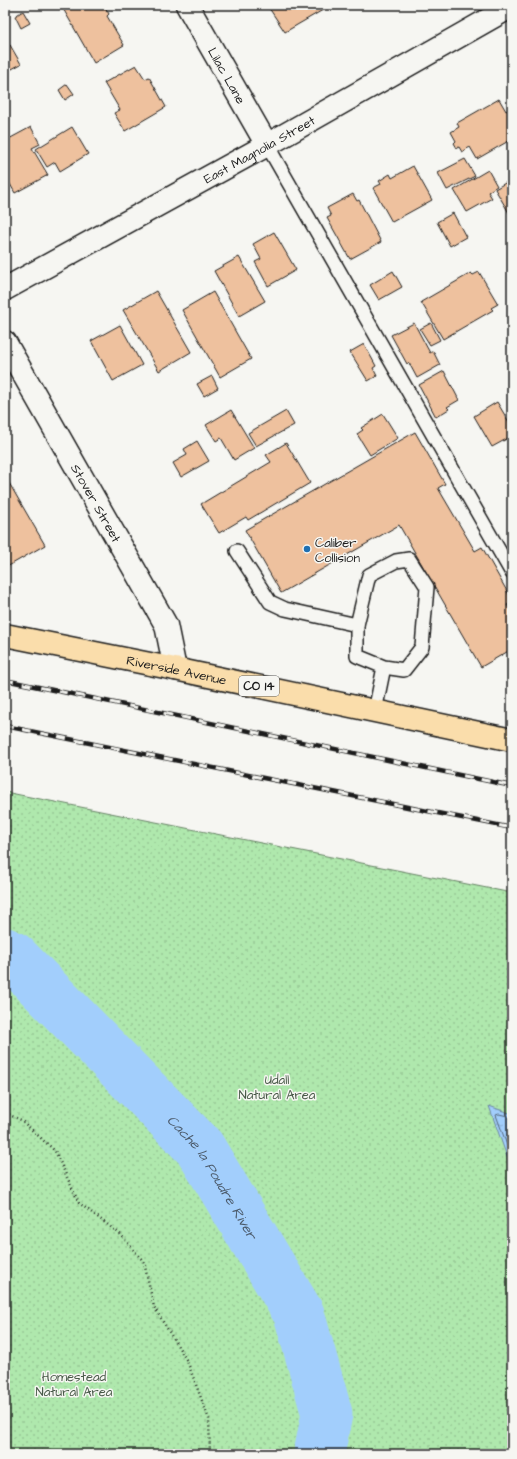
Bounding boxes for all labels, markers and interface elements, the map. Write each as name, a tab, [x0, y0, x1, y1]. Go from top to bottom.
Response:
street label: Lilac Lane	[203, 44, 250, 107]
street label: East Magnolia Street	[200, 111, 319, 188]
street label: Stover Street	[66, 461, 125, 546]
place label: Caliber Collision	[315, 534, 360, 567]
marker: Caliber Collision	[302, 544, 312, 554]
street label: Riverside Avenue	[125, 651, 228, 690]
road number: CO 14	[239, 676, 279, 696]
park label: Udall Natural Area	[239, 1071, 316, 1104]
water label: Cache la Poudre River	[162, 1111, 262, 1245]
park label: Homestead Natural Area	[36, 1368, 113, 1401]

